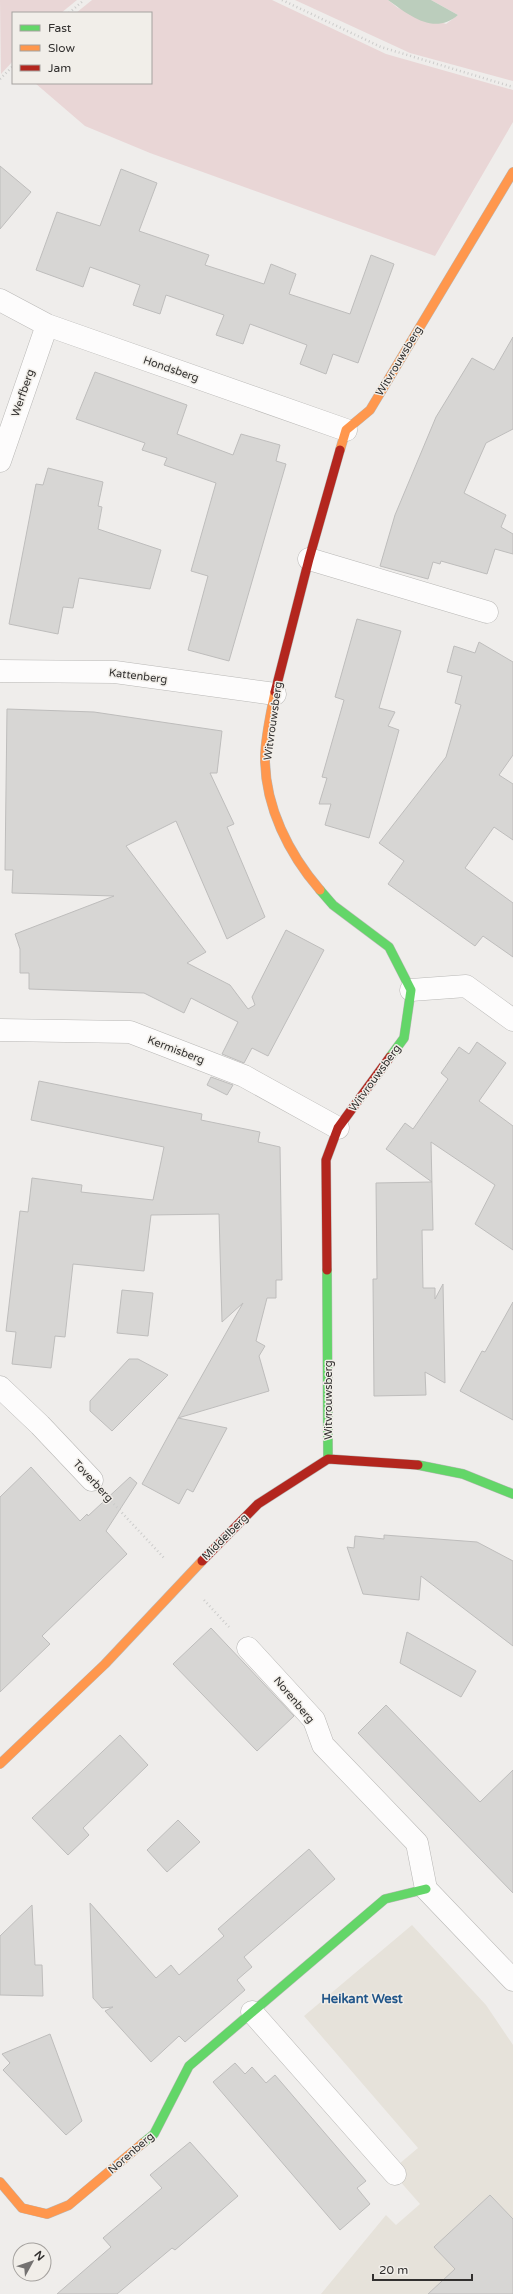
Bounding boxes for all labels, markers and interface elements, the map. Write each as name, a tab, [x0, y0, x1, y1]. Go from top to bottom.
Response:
legend	[12, 12, 152, 84]
text: Fast	[48, 21, 72, 35]
text: Slow	[48, 41, 75, 55]
text: Jam	[48, 61, 71, 75]
street label: Witvrouwsberg	[373, 324, 425, 398]
street label: Hondsberg	[142, 353, 201, 385]
street label: Werfberg	[9, 367, 37, 418]
street label: Kattenberg	[108, 666, 168, 686]
street label: Witvrouwsberg	[261, 681, 285, 761]
street label: Kermisberg	[146, 1033, 206, 1067]
street label: Witvrouwsberg	[346, 1042, 404, 1114]
street label: Witvrouwsberg	[322, 1360, 335, 1440]
street label: Toverberg	[70, 1457, 116, 1505]
street label: Middelberg	[199, 1511, 251, 1563]
street label: Norenberg	[271, 1674, 317, 1726]
district label: Heikant West	[321, 1991, 403, 2007]
street label: Norenberg	[105, 2130, 157, 2176]
north arrow	[12, 2242, 52, 2282]
text: N	[31, 2248, 47, 2263]
scale bar	[373, 2256, 472, 2282]
text: 20 m	[379, 2263, 408, 2277]

